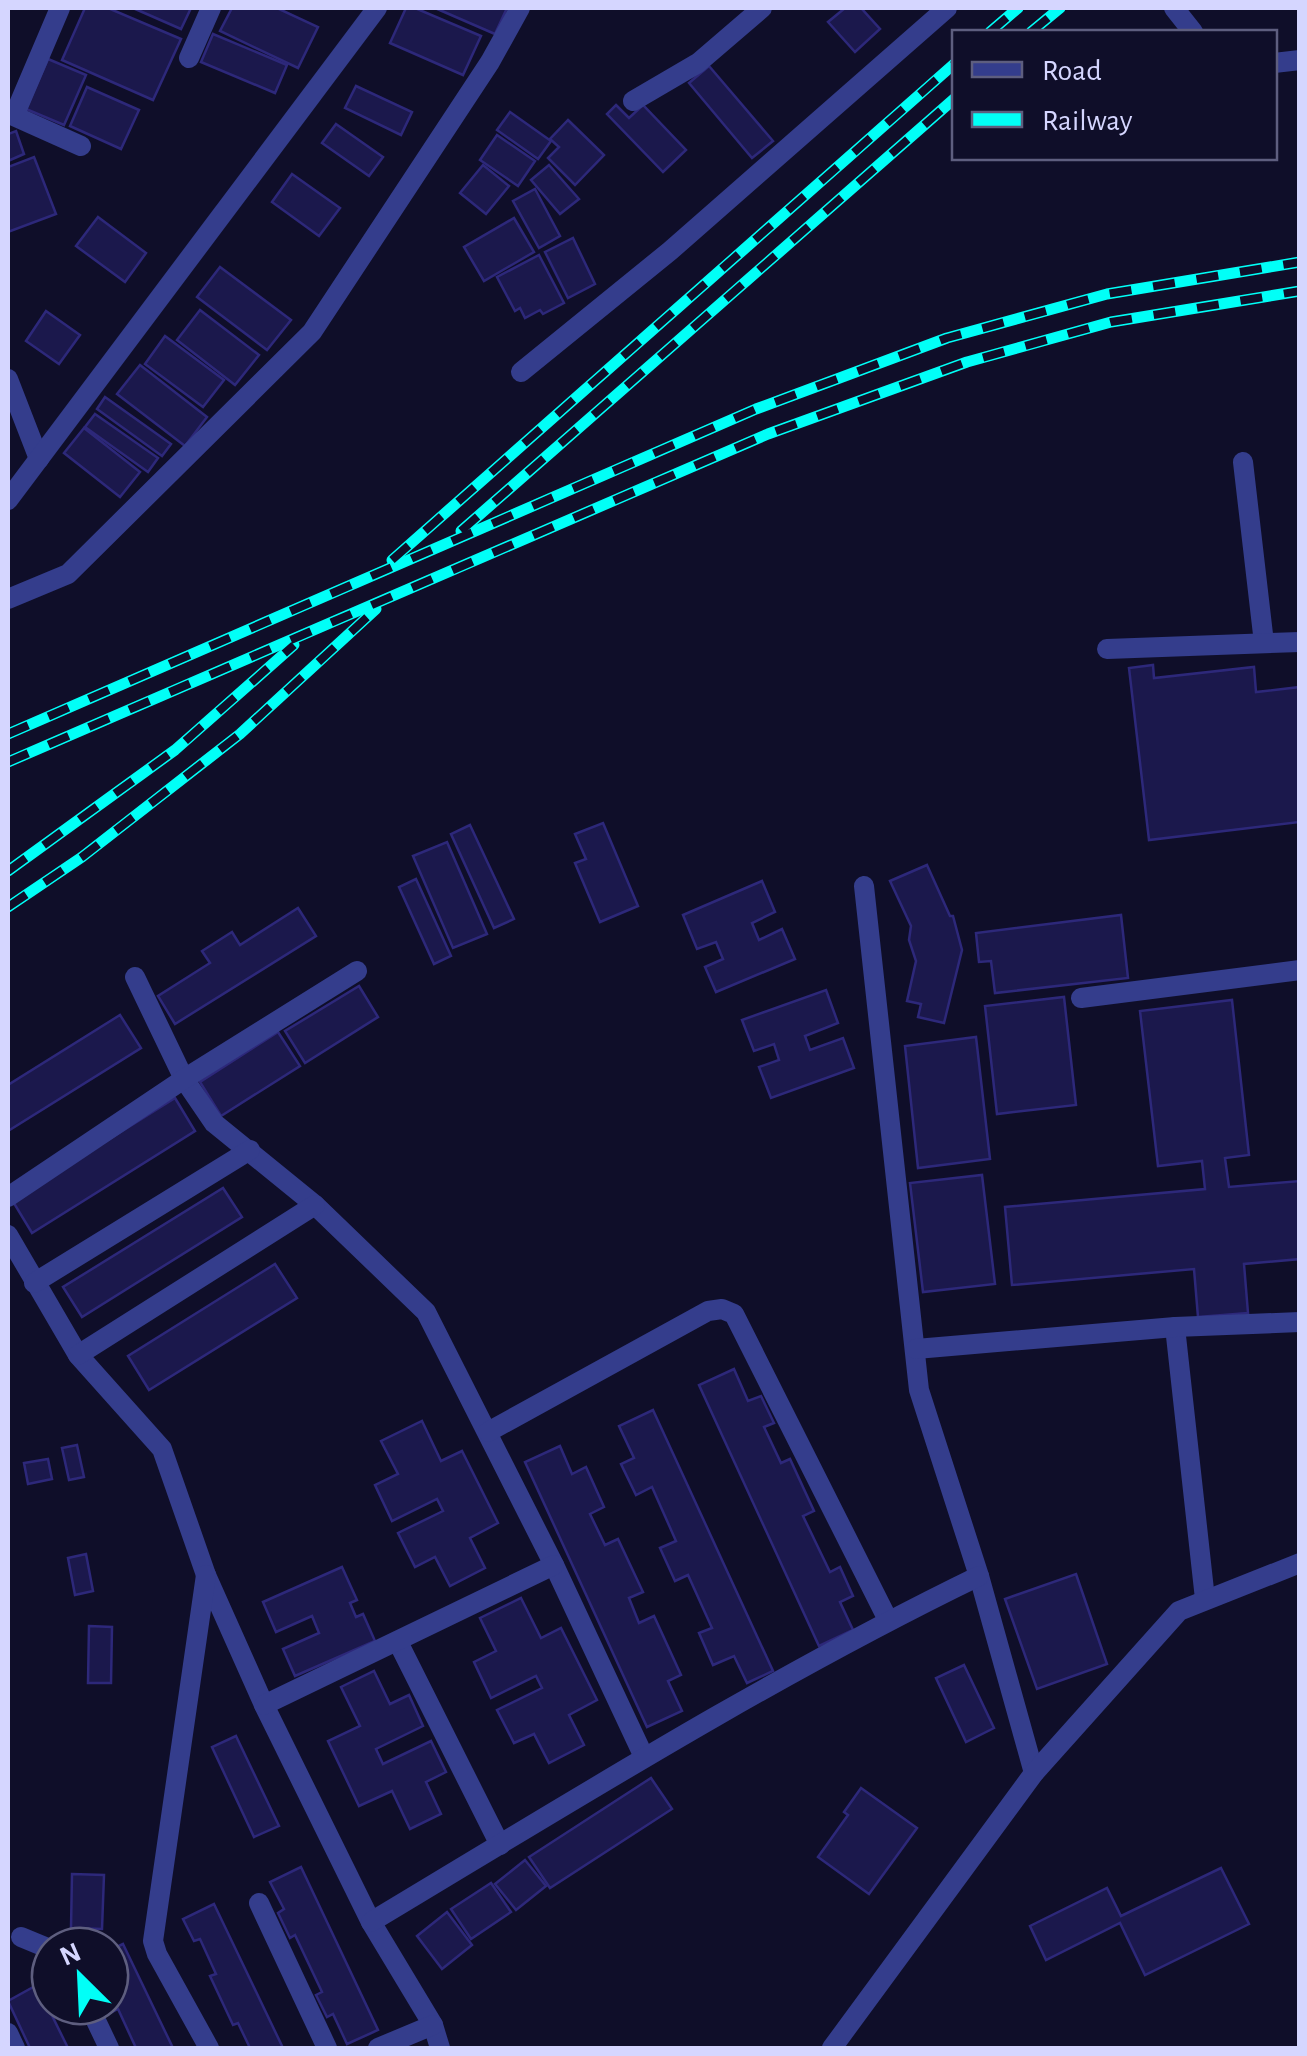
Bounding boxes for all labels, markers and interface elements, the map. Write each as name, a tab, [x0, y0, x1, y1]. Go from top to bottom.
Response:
legend	[952, 30, 1277, 160]
text: Road	[1042, 56, 1102, 86]
text: Railway	[1042, 106, 1133, 136]
north arrow	[30, 1926, 130, 2026]
text: N	[56, 1938, 85, 1972]

